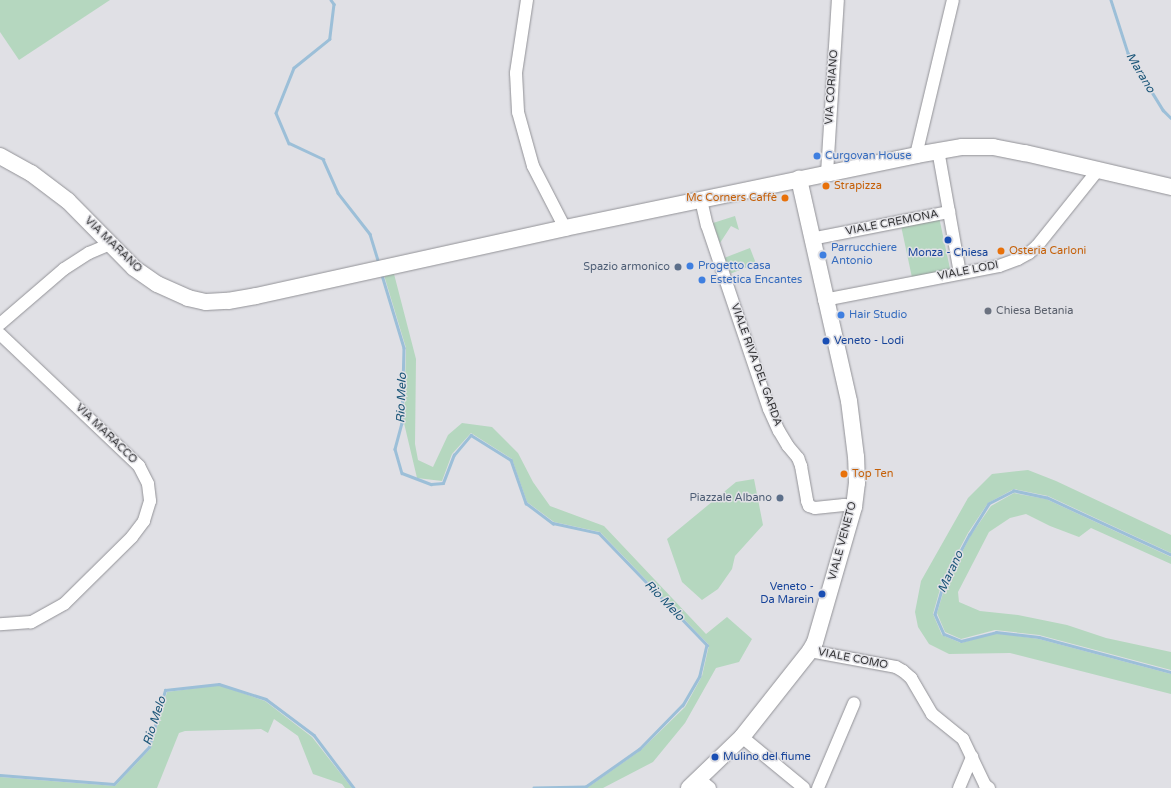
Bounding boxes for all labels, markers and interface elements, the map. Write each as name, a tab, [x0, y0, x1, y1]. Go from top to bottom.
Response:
street label: VIA CORIANO	[823, 49, 841, 125]
water label: Marano	[1122, 50, 1158, 96]
place label: Curgovan House	[825, 149, 911, 163]
marker: Curgovan House	[812, 151, 822, 161]
place label: Strapizza	[834, 179, 882, 193]
marker: Strapizza	[821, 181, 831, 191]
place label: Mc Corners Caffè	[686, 191, 777, 205]
marker: Mc Corners Caffè	[780, 193, 790, 203]
street label: VIALE CREMONA	[844, 208, 940, 238]
street label: VIA MARANO	[82, 214, 144, 276]
marker: Monza - Chiesa	[943, 235, 953, 245]
place label: Parrucchiere Antonio	[831, 242, 897, 268]
place label: Osteria Carloni	[1009, 244, 1086, 258]
place label: Monza - Chiesa	[908, 246, 988, 260]
marker: Osteria Carloni	[996, 246, 1006, 256]
marker: Parrucchiere Antonio	[818, 250, 828, 260]
place label: Progetto casa	[698, 259, 771, 273]
street label: VIALE LODI	[936, 259, 1000, 283]
place label: Spazio armonico	[583, 260, 670, 274]
marker: Progetto casa	[685, 261, 695, 271]
marker: Spazio armonico	[673, 262, 683, 272]
place label: Estetica Encantes	[710, 273, 802, 287]
marker: Estetica Encantes	[697, 275, 707, 285]
street label: VIALE RIVA DEL GARDA	[728, 302, 784, 428]
place label: Chiesa Betania	[996, 304, 1073, 318]
marker: Chiesa Betania	[983, 306, 993, 316]
place label: Hair Studio	[849, 308, 907, 322]
marker: Hair Studio	[836, 310, 846, 320]
place label: Veneto - Lodi	[834, 334, 904, 348]
marker: Veneto - Lodi	[821, 336, 831, 346]
water label: Rio Melo	[394, 373, 410, 423]
street label: VIA MARACCO	[73, 401, 139, 467]
place label: Top Ten	[852, 467, 893, 481]
marker: Top Ten	[839, 469, 849, 479]
place label: Piazzale Albano	[689, 491, 772, 505]
marker: Piazzale Albano	[775, 493, 785, 503]
street label: VIALE VENETO	[826, 500, 860, 582]
water label: Marano	[935, 549, 967, 595]
water label: Rio Melo	[641, 578, 687, 624]
place label: Veneto - Da Marein	[760, 581, 814, 607]
marker: Veneto - Da Marein	[817, 589, 827, 599]
street label: VIALE COMO	[817, 646, 889, 672]
water label: Rio Melo	[140, 695, 170, 747]
place label: Mulino del fiume	[723, 750, 811, 764]
marker: Mulino del fiume	[710, 752, 720, 762]

